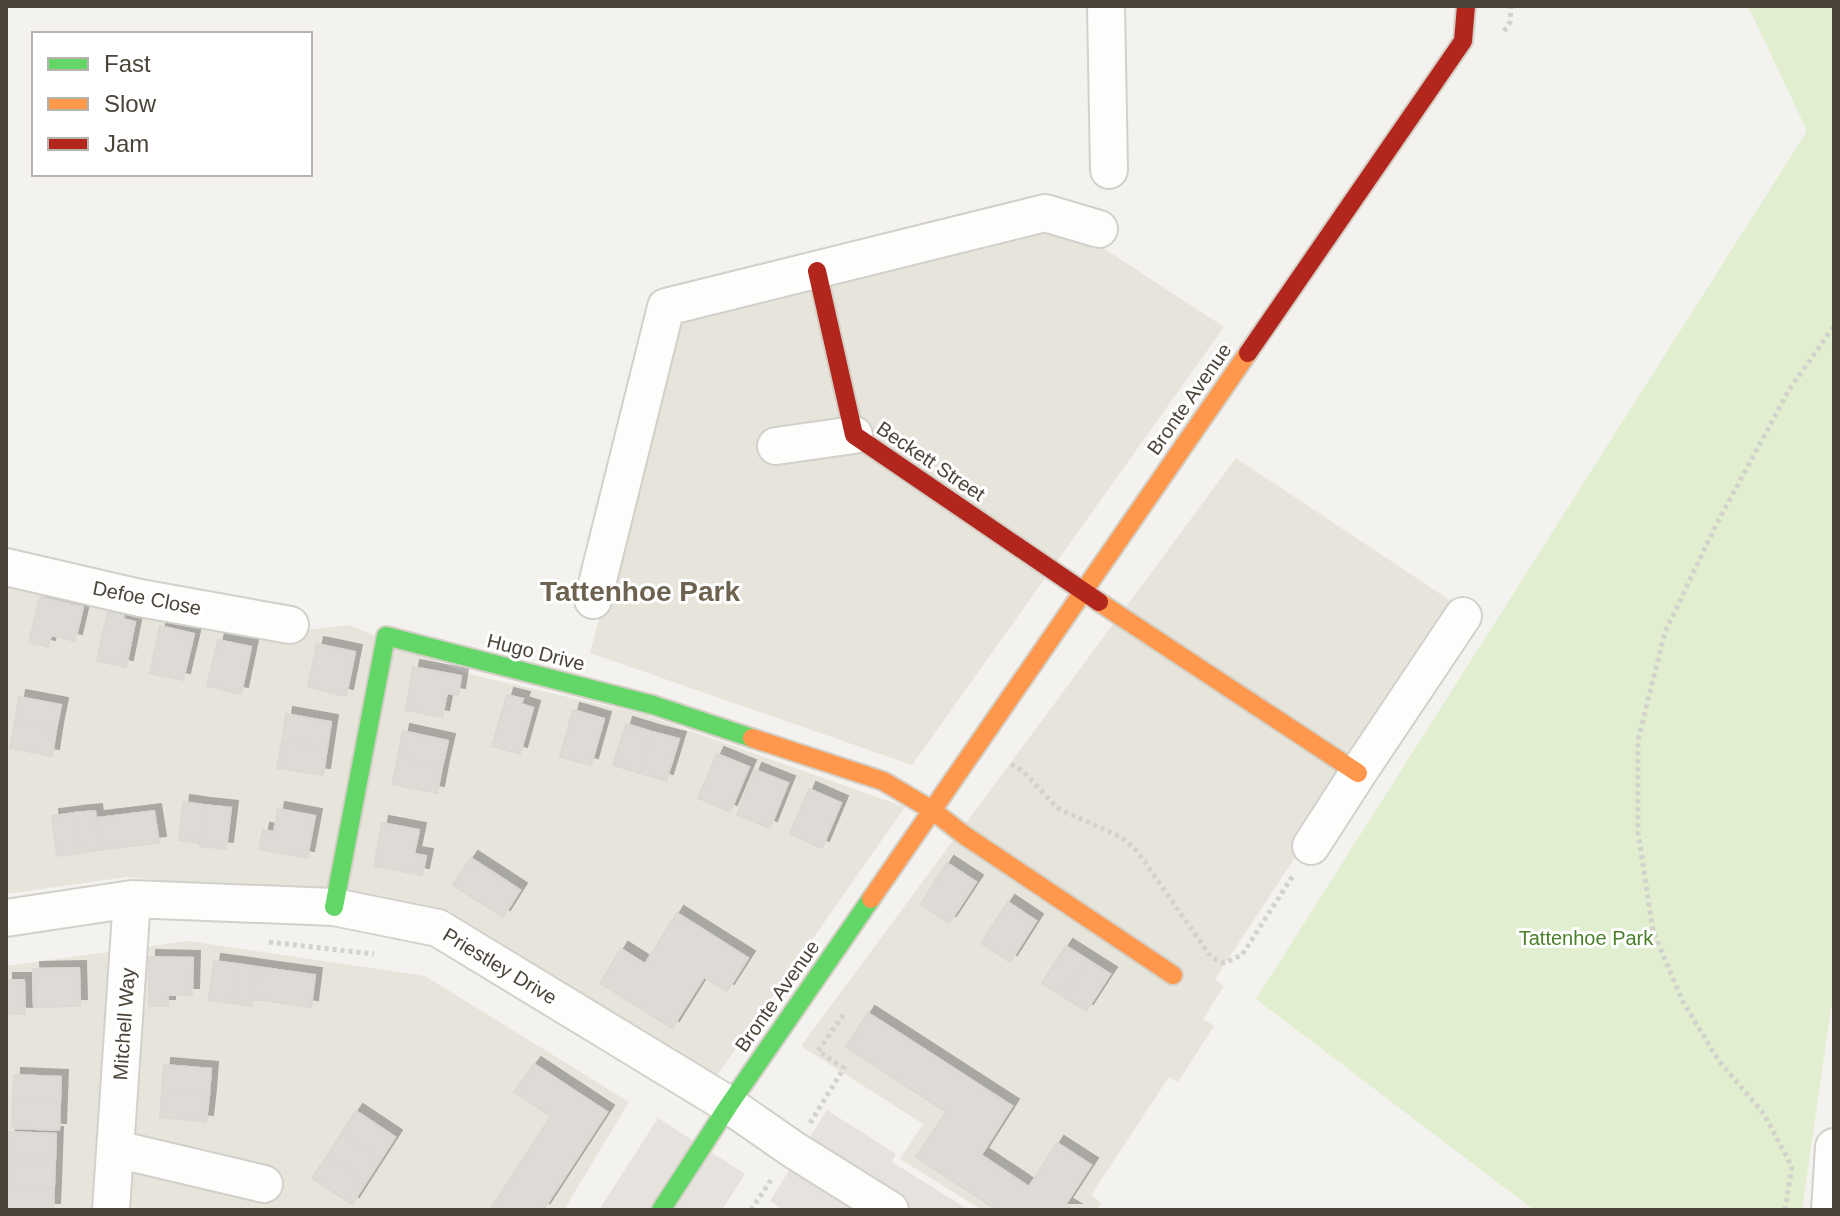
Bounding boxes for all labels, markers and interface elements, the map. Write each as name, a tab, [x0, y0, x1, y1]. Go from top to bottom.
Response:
legend	[32, 32, 312, 176]
text: Fast	[104, 50, 151, 77]
text: Slow	[104, 90, 157, 117]
text: Jam	[104, 130, 149, 157]
street label: Bronte Avenue	[1142, 339, 1236, 459]
street label: Beckett Street	[873, 417, 990, 505]
district label: Tattenhoe Park	[540, 576, 741, 607]
street label: Defoe Close	[91, 577, 203, 619]
street label: Hugo Drive	[485, 629, 587, 675]
street label: Priestley Drive	[439, 923, 561, 1009]
park label: Tattenhoe Park	[1519, 927, 1654, 949]
street label: Bronte Avenue	[730, 936, 824, 1056]
street label: Mitchell Way	[109, 967, 139, 1081]

